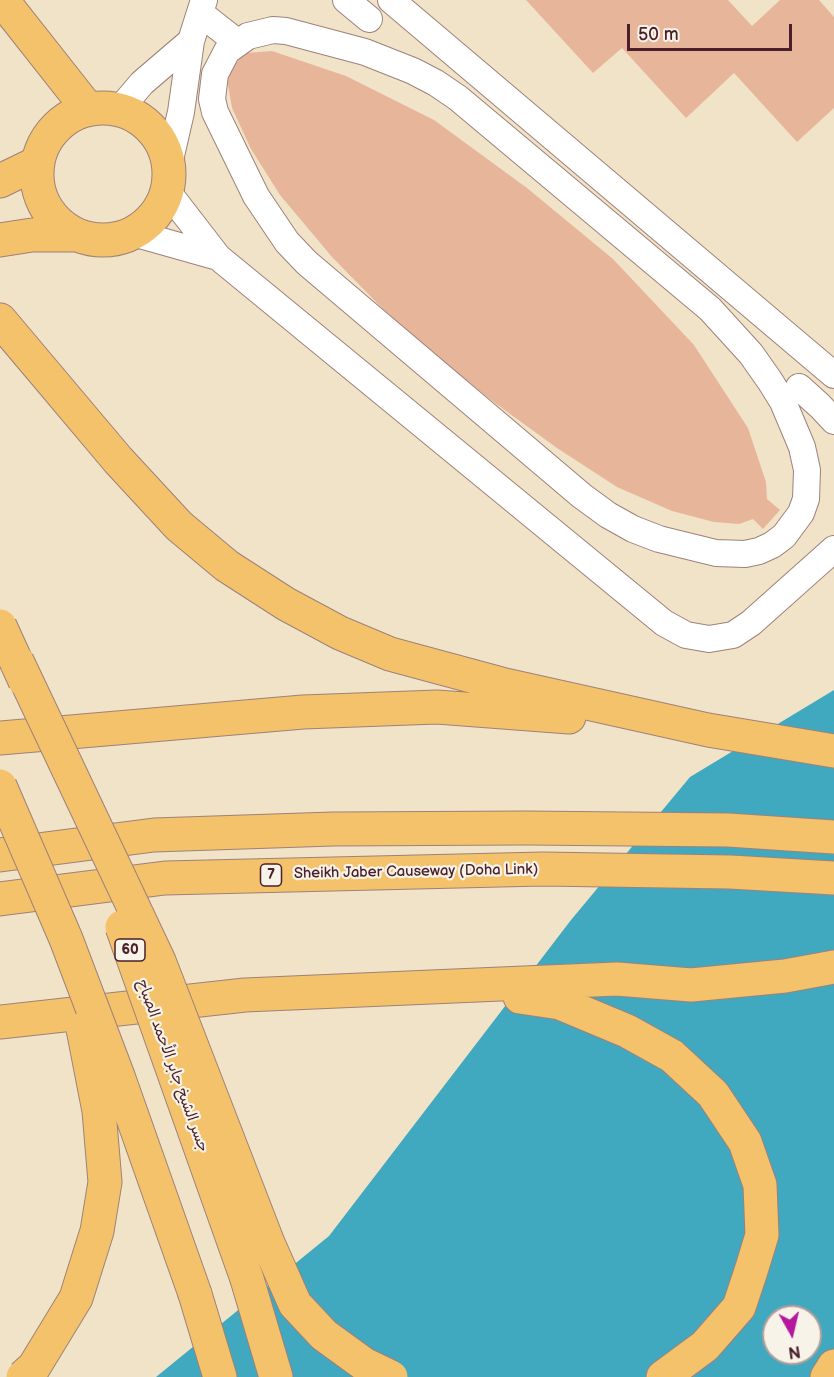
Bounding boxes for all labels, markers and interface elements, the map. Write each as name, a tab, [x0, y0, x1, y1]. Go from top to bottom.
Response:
scale bar	[630, 12, 795, 50]
text: 50 m	[638, 24, 679, 45]
street label: Sheikh Jaber Causeway (Doha Link)	[294, 861, 538, 883]
road number: 7	[260, 864, 282, 886]
road number: 60	[115, 939, 145, 961]
street label: جسر الشيخ جابر الأحمد الصباح	[132, 977, 212, 1155]
north arrow	[762, 1305, 822, 1365]
text: N	[787, 1341, 802, 1362]

